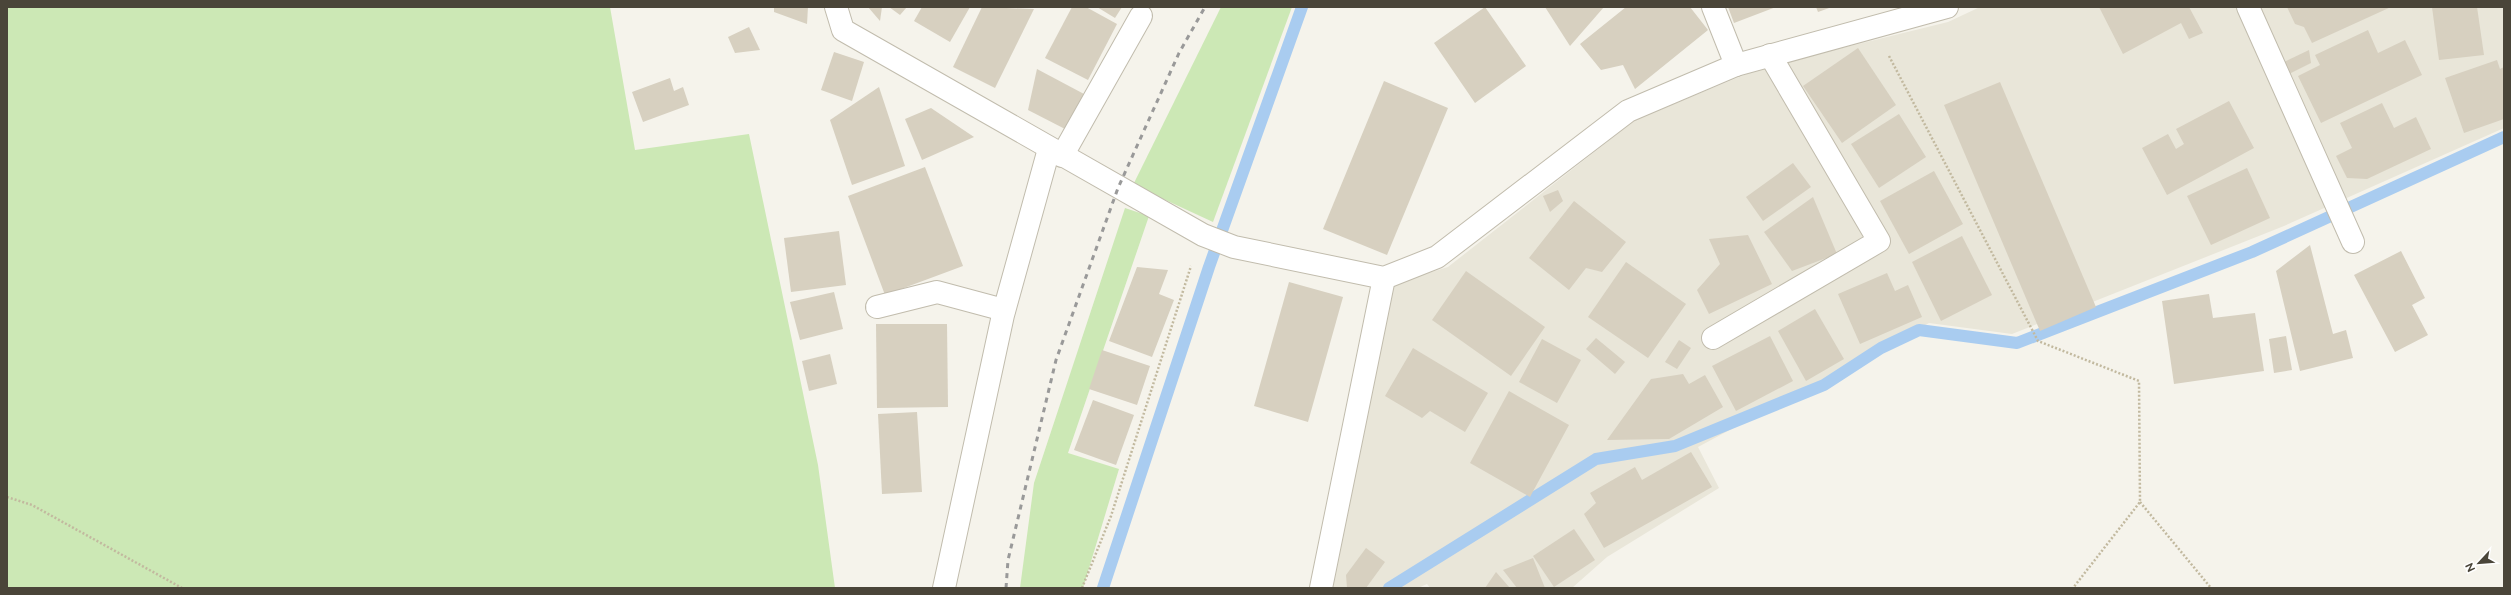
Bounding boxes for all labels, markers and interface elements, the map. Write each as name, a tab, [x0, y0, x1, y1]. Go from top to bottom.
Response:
north arrow	[2459, 543, 2499, 583]
text: N	[2463, 561, 2478, 574]

